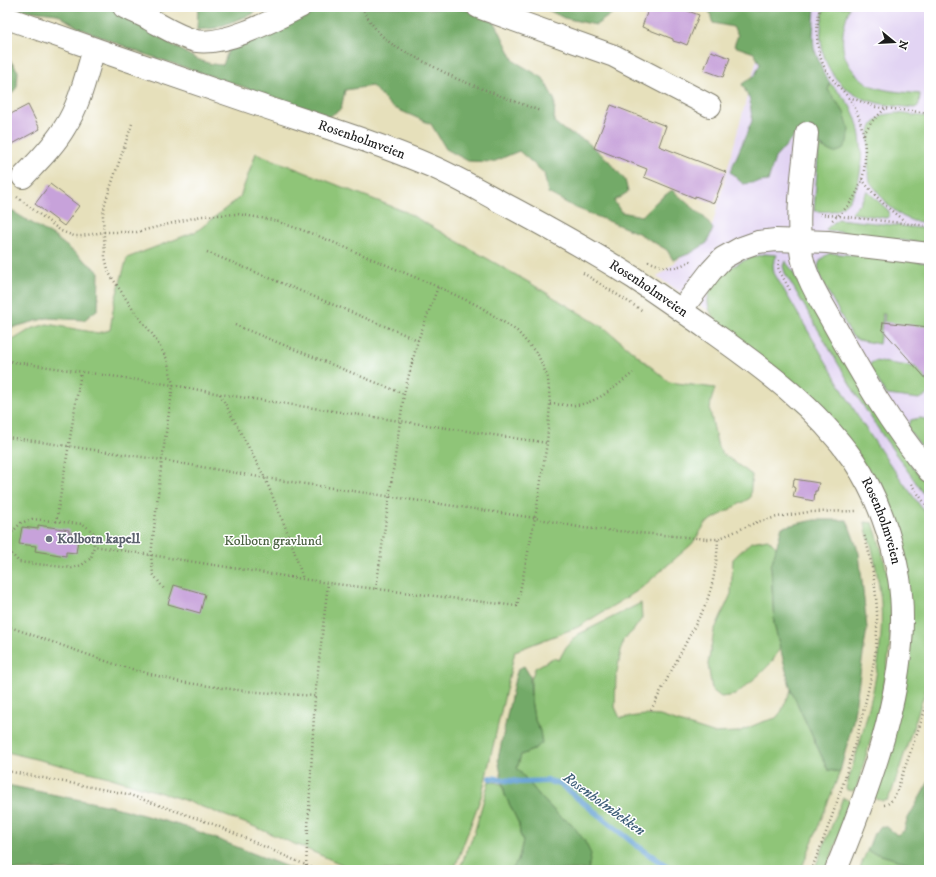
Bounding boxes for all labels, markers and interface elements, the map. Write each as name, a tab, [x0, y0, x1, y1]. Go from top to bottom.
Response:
north arrow	[874, 22, 914, 62]
text: N	[895, 38, 911, 51]
street label: Rosenholmveien	[316, 116, 409, 164]
street label: Rosenholmveien	[606, 256, 692, 322]
street label: Rosenholmveien	[857, 474, 905, 567]
place label: Kolbotn kapell	[57, 530, 141, 548]
park label: Kolbotn gravlund	[224, 532, 322, 550]
marker: Kolbotn kapell	[44, 534, 54, 544]
water label: Rosenholmbekken	[558, 767, 649, 840]

